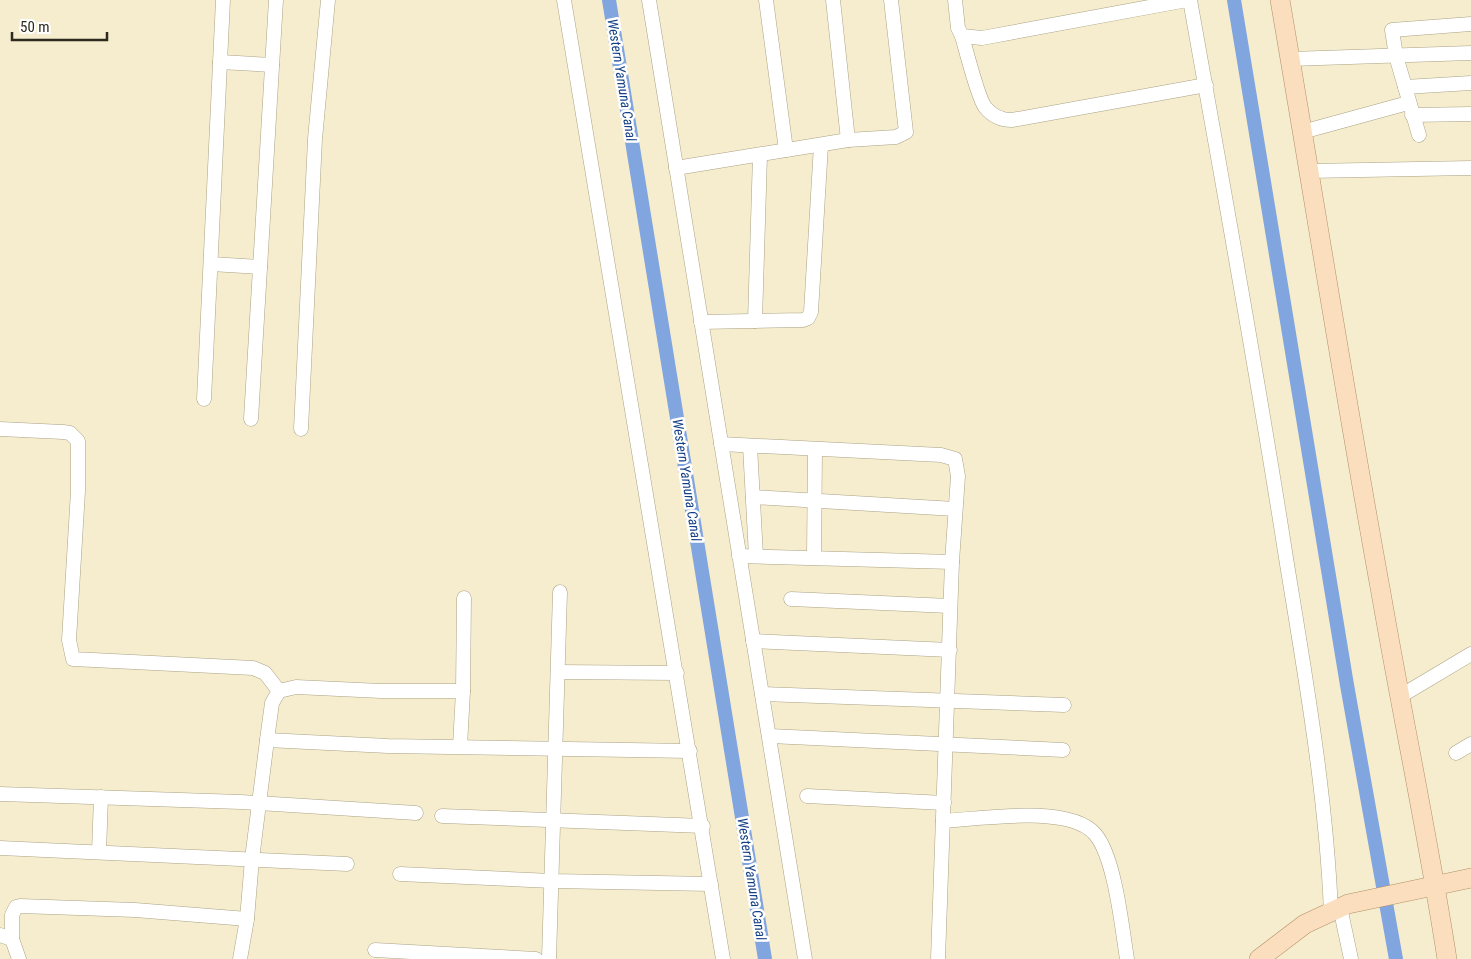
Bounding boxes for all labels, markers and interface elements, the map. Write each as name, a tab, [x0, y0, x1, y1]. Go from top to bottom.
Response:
scale bar	[12, 10, 108, 42]
text: 50 m	[20, 18, 50, 36]
water label: Western Yamuna Canal	[604, 18, 640, 143]
water label: Western Yamuna Canal	[669, 418, 705, 543]
water label: Western Yamuna Canal	[734, 817, 770, 942]

